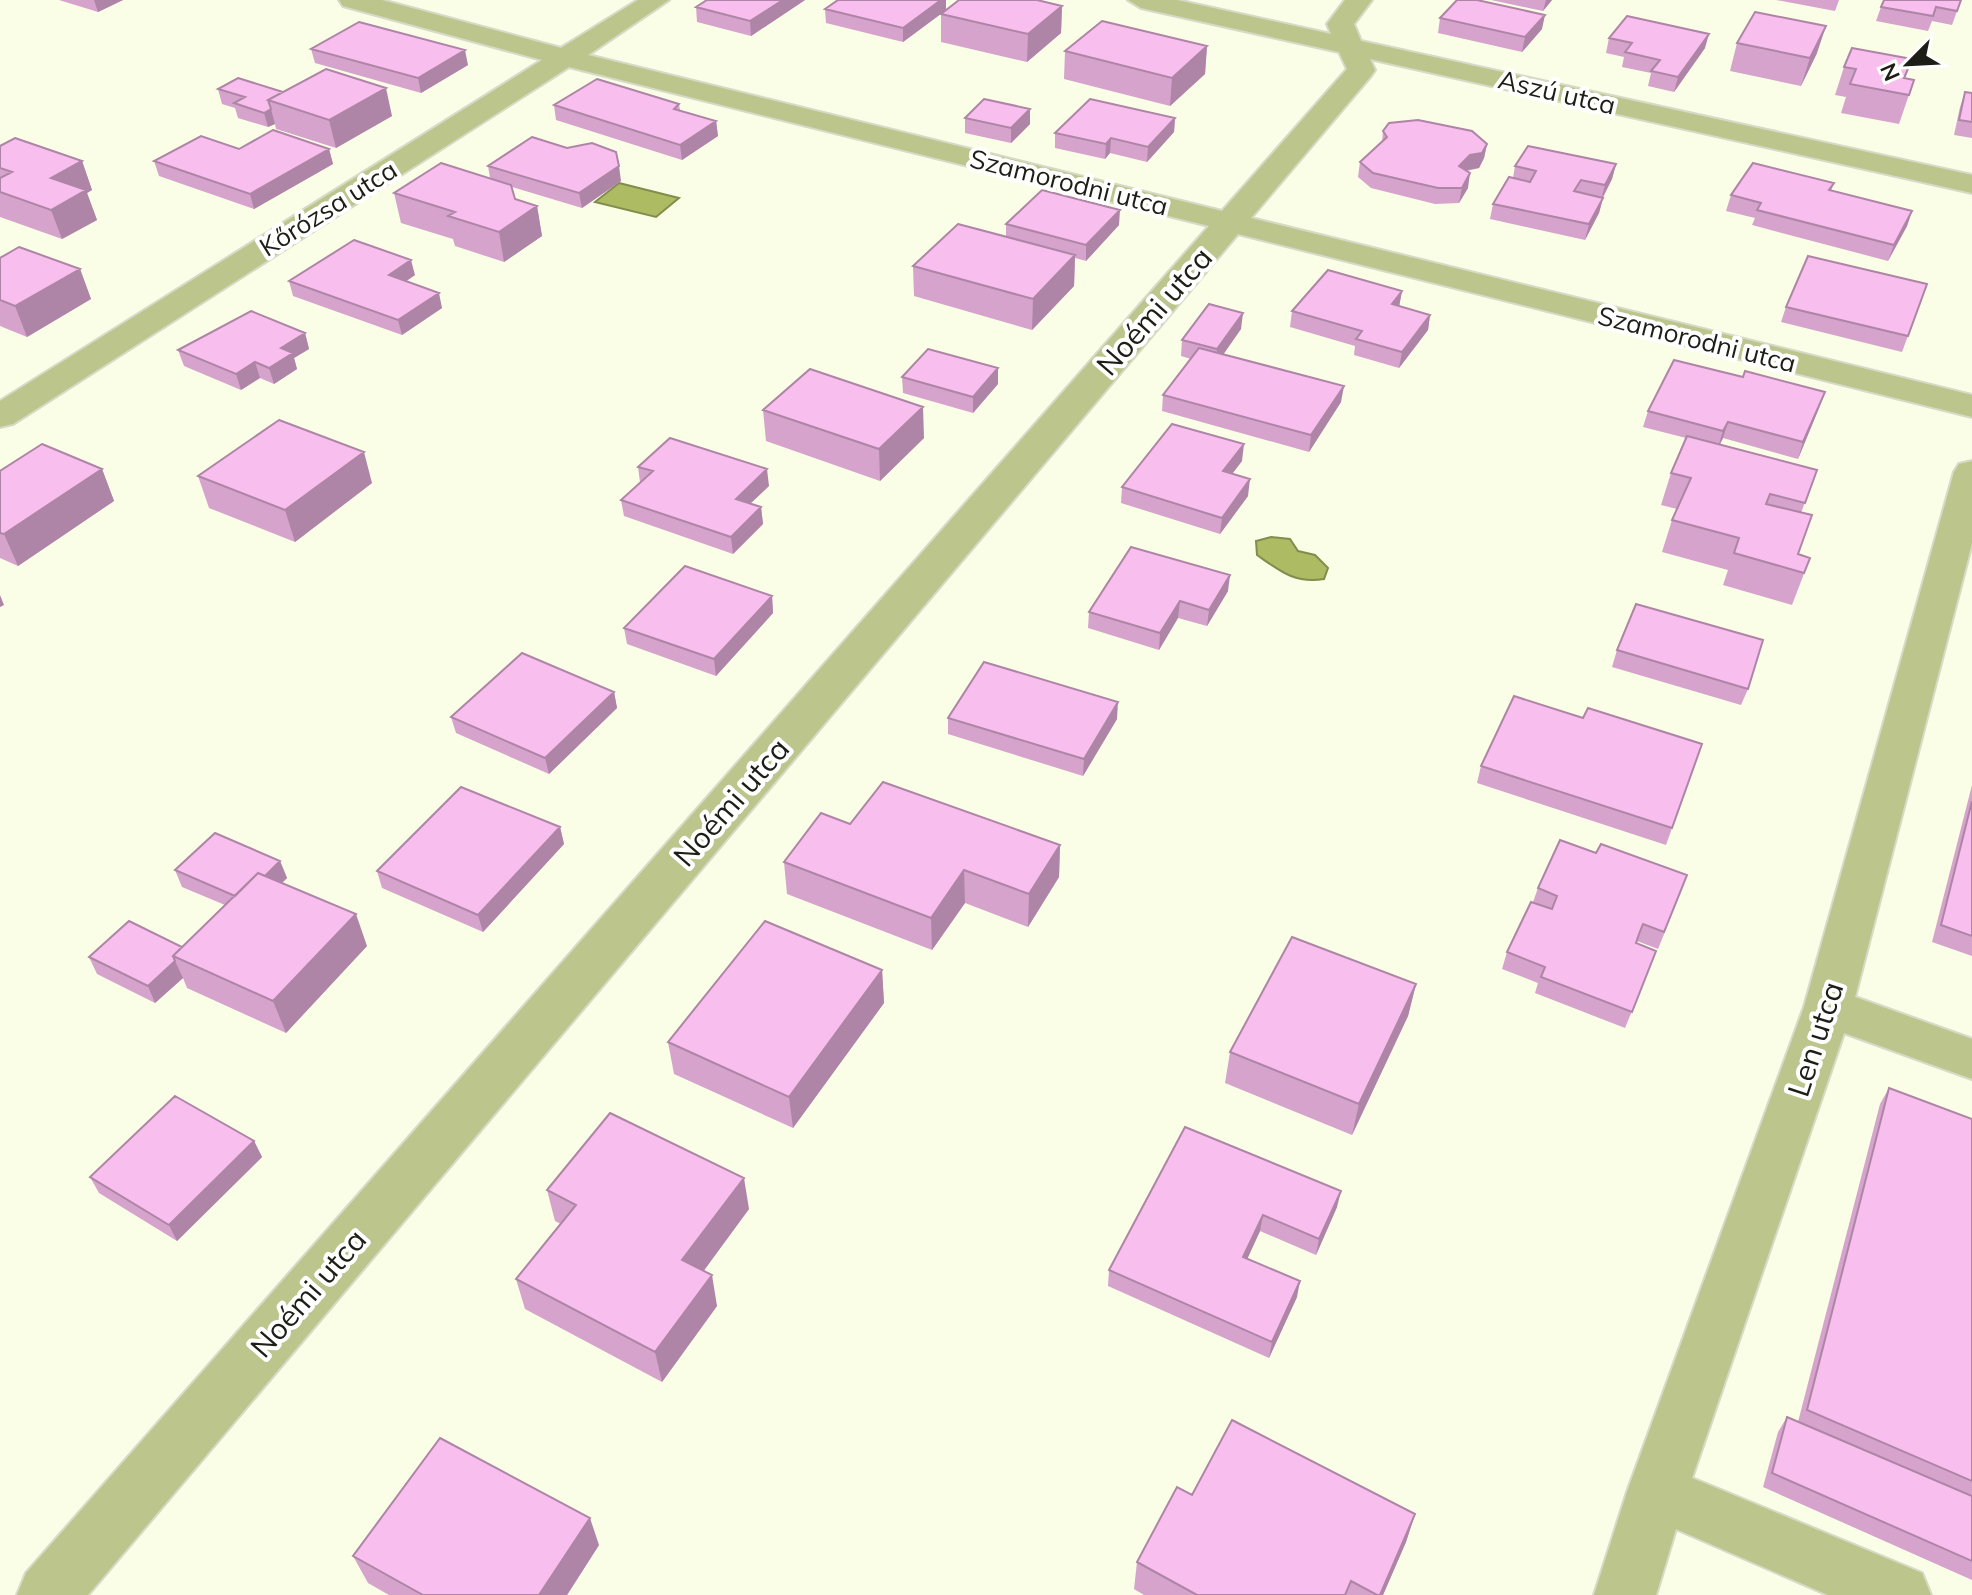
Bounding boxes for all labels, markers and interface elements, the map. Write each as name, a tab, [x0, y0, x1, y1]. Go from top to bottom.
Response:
north arrow	[1868, 24, 1948, 104]
text: N	[1874, 59, 1906, 85]
street label: Aszú utca	[1495, 63, 1619, 121]
street label: Szamorodni utca	[966, 141, 1172, 223]
street label: Kőrózsa utca	[253, 153, 403, 263]
street label: Noémi utca	[1088, 239, 1220, 383]
street label: Szamorodni utca	[1594, 298, 1800, 380]
street label: Noémi utca	[665, 730, 797, 874]
street label: Len utca	[1779, 977, 1851, 1101]
street label: Noémi utca	[242, 1221, 374, 1365]

